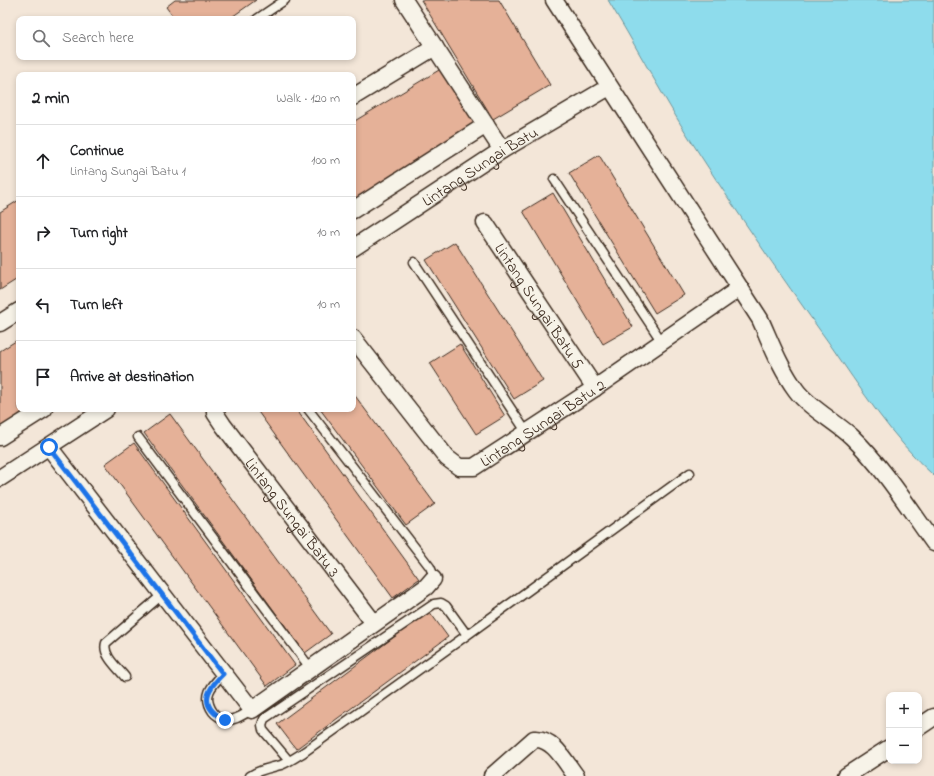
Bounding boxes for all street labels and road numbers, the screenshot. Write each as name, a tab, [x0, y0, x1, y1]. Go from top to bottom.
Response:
street label: Lintang Sungai Batu	[418, 121, 543, 213]
street label: Lintang Sungai Batu 5	[488, 239, 589, 374]
street label: Lintang Sungai Batu 2	[476, 374, 611, 474]
street label: Lintang Sungai Batu 3	[238, 453, 345, 583]

